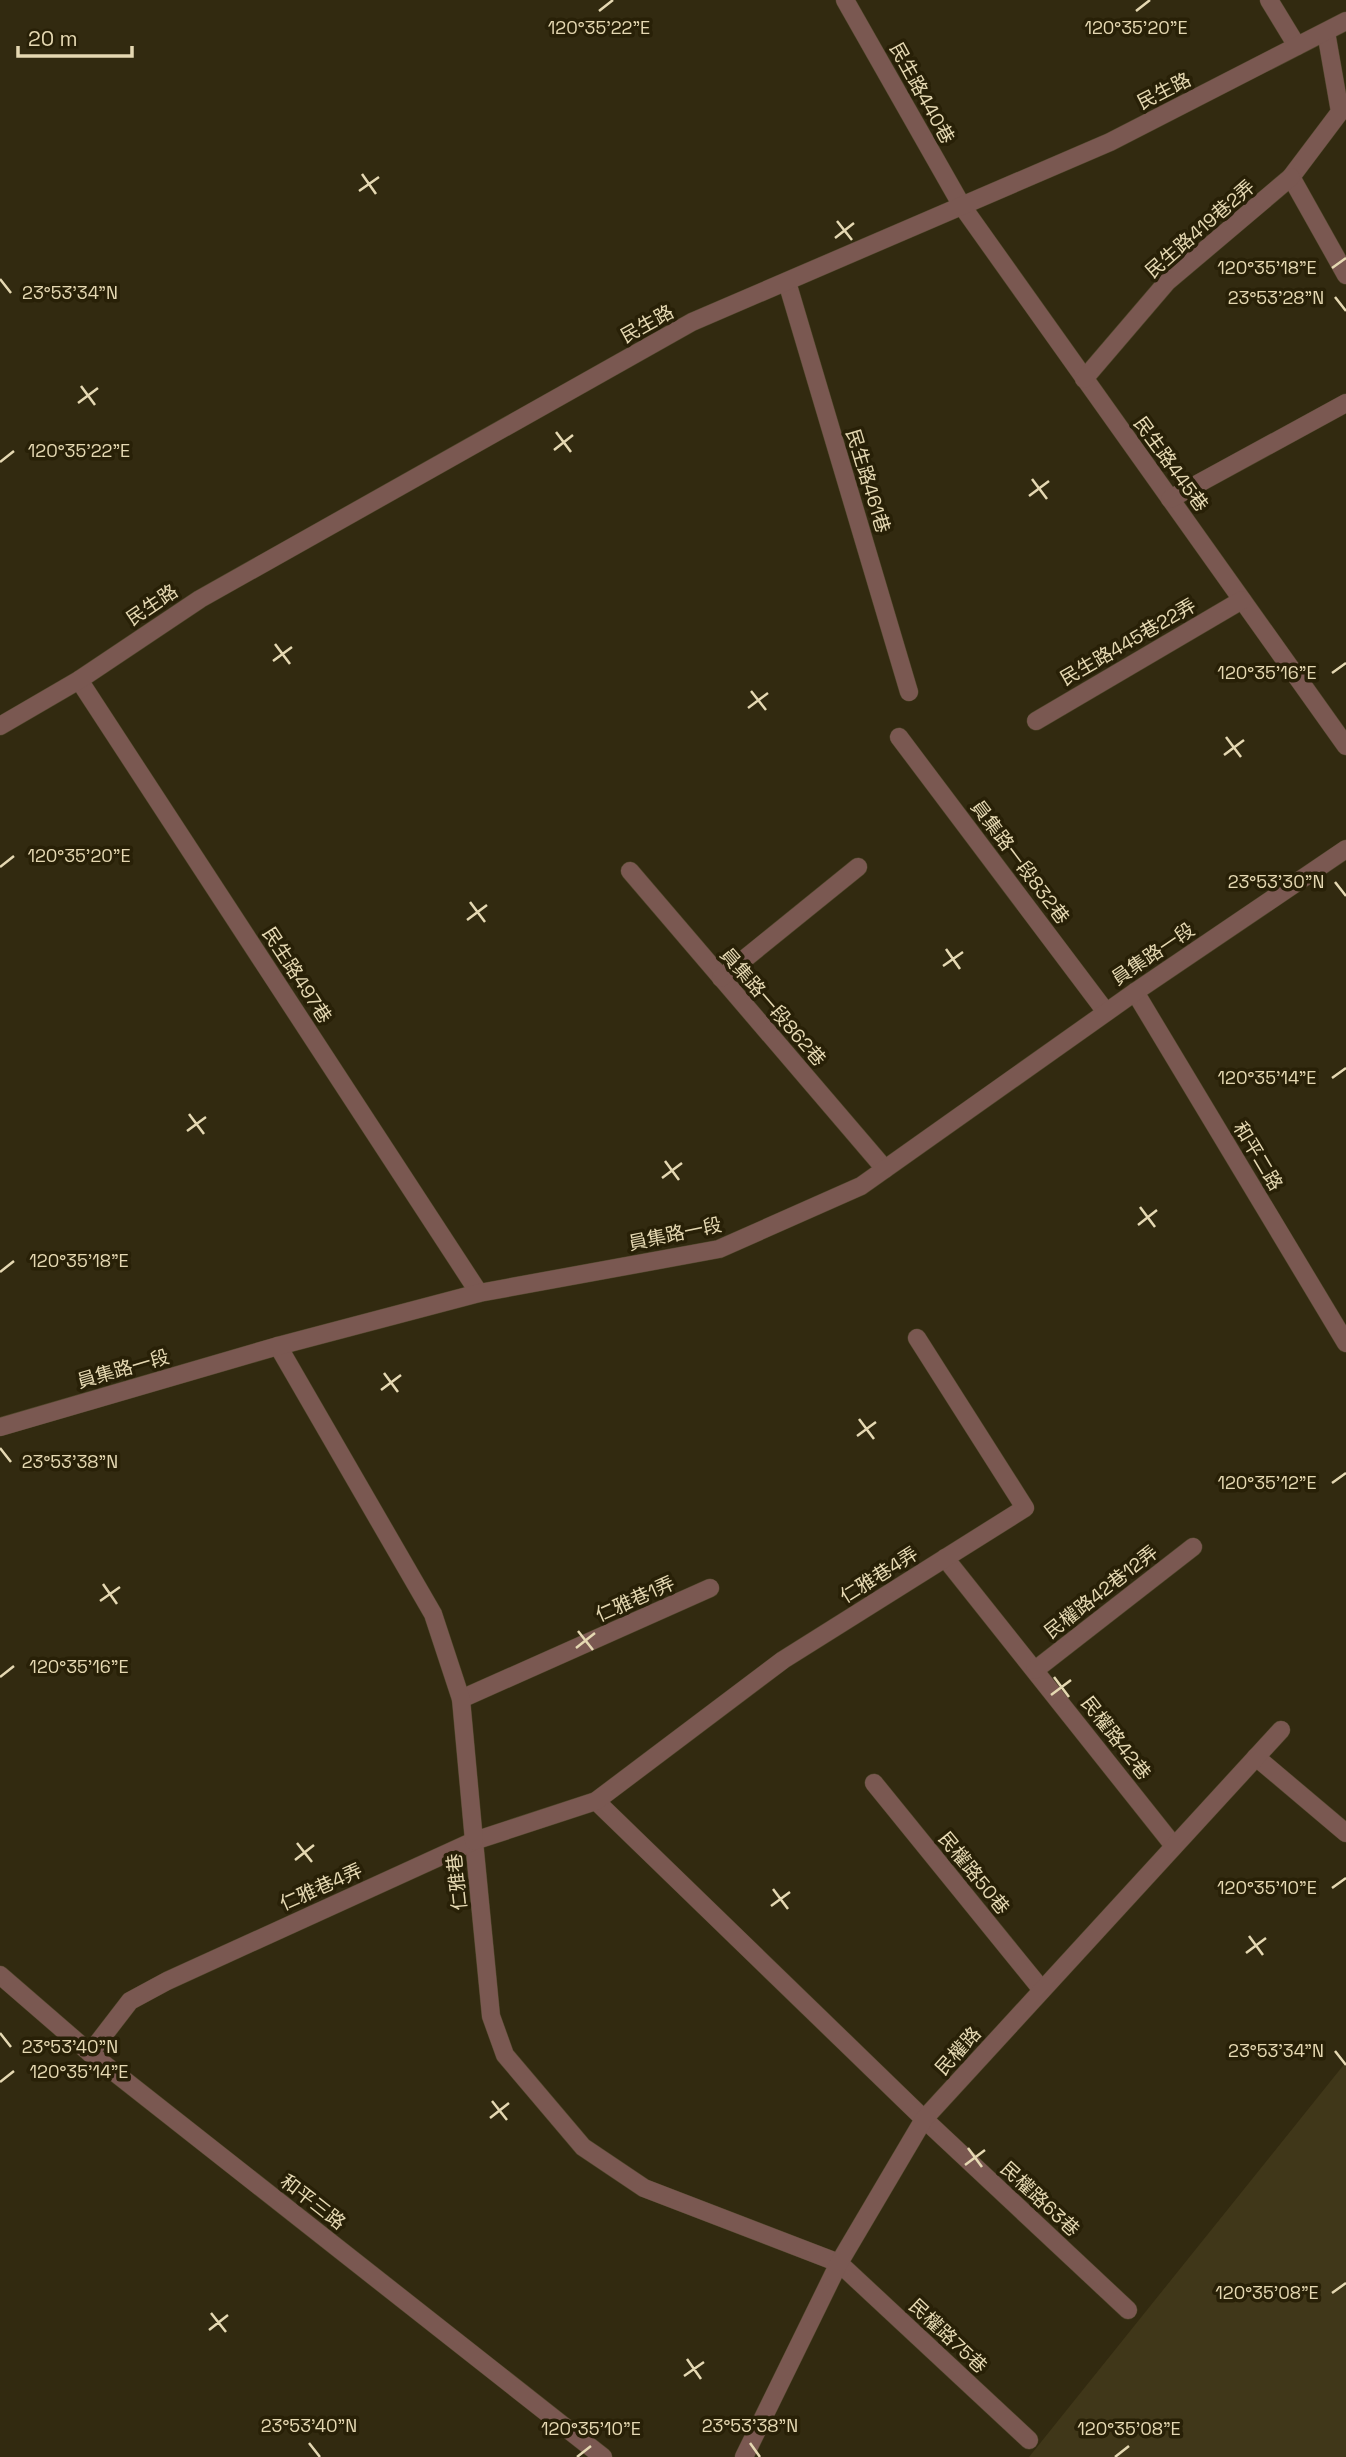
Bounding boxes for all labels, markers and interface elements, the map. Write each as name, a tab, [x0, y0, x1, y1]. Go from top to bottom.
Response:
scale bar	[18, 14, 131, 58]
text: 120°35'22"E	[548, 16, 650, 39]
text: 120°35'20"E	[1084, 16, 1188, 39]
text: 20 m	[28, 25, 78, 52]
street label: 民生路440巷	[884, 38, 960, 148]
street label: 民生路	[1133, 67, 1195, 115]
street label: 民生路419巷2弄	[1140, 174, 1260, 284]
text: 120°35'18"E	[1217, 256, 1317, 279]
text: 23°53'34"N	[22, 281, 118, 304]
text: 23°53'28"N	[1228, 286, 1324, 309]
street label: 民生路	[616, 299, 678, 349]
street label: 民生路445巷	[1128, 412, 1214, 516]
street label: 民生路461巷	[840, 426, 896, 536]
text: 120°35'22"E	[28, 439, 130, 462]
street label: 民生路	[121, 579, 183, 631]
street label: 民生路445巷22弄	[1055, 593, 1201, 691]
text: 120°35'16"E	[1217, 661, 1317, 684]
street label: 員集路一段832巷	[965, 795, 1075, 929]
text: 120°35'20"E	[27, 844, 131, 867]
text: 23°53'30"N	[1228, 870, 1324, 893]
street label: 員集路一段	[1107, 917, 1199, 991]
street label: 民生路497巷	[257, 922, 337, 1028]
street label: 員集路一段862巷	[715, 943, 831, 1071]
text: 120°35'14"E	[1218, 1066, 1316, 1089]
street label: 和平二路	[1228, 1117, 1288, 1195]
street label: 員集路一段	[626, 1212, 724, 1256]
text: 120°35'18"E	[29, 1249, 129, 1272]
street label: 員集路一段	[74, 1344, 172, 1394]
text: 23°53'38"N	[22, 1450, 118, 1473]
text: 120°35'12"E	[1217, 1471, 1317, 1494]
street label: 民權路42巷12弄	[1039, 1540, 1163, 1644]
street label: 仁雅巷4弄	[835, 1541, 923, 1609]
street label: 仁雅巷1弄	[592, 1571, 678, 1627]
text: 120°35'16"E	[29, 1655, 129, 1678]
street label: 民權路42巷	[1076, 1691, 1156, 1785]
street label: 民權路50巷	[933, 1826, 1015, 1920]
street label: 仁雅巷	[442, 1852, 472, 1912]
street label: 仁雅巷4弄	[276, 1858, 366, 1916]
text: 120°35'10"E	[1217, 1876, 1317, 1899]
street label: 民權路	[930, 2021, 986, 2081]
text: 23°53'40"N	[22, 2035, 118, 2058]
text: 23°53'34"N	[1228, 2039, 1324, 2062]
text: 120°35'14"E	[30, 2060, 128, 2083]
street label: 民權路63巷	[995, 2156, 1085, 2242]
street label: 和平三路	[275, 2169, 351, 2235]
text: 120°35'08"E	[1215, 2281, 1319, 2304]
street label: 民權路75巷	[904, 2293, 992, 2379]
text: 23°53'40"N	[261, 2414, 357, 2437]
text: 23°53'38"N	[702, 2414, 798, 2437]
text: 120°35'10"E	[541, 2417, 641, 2440]
text: 120°35'08"E	[1077, 2417, 1181, 2440]

